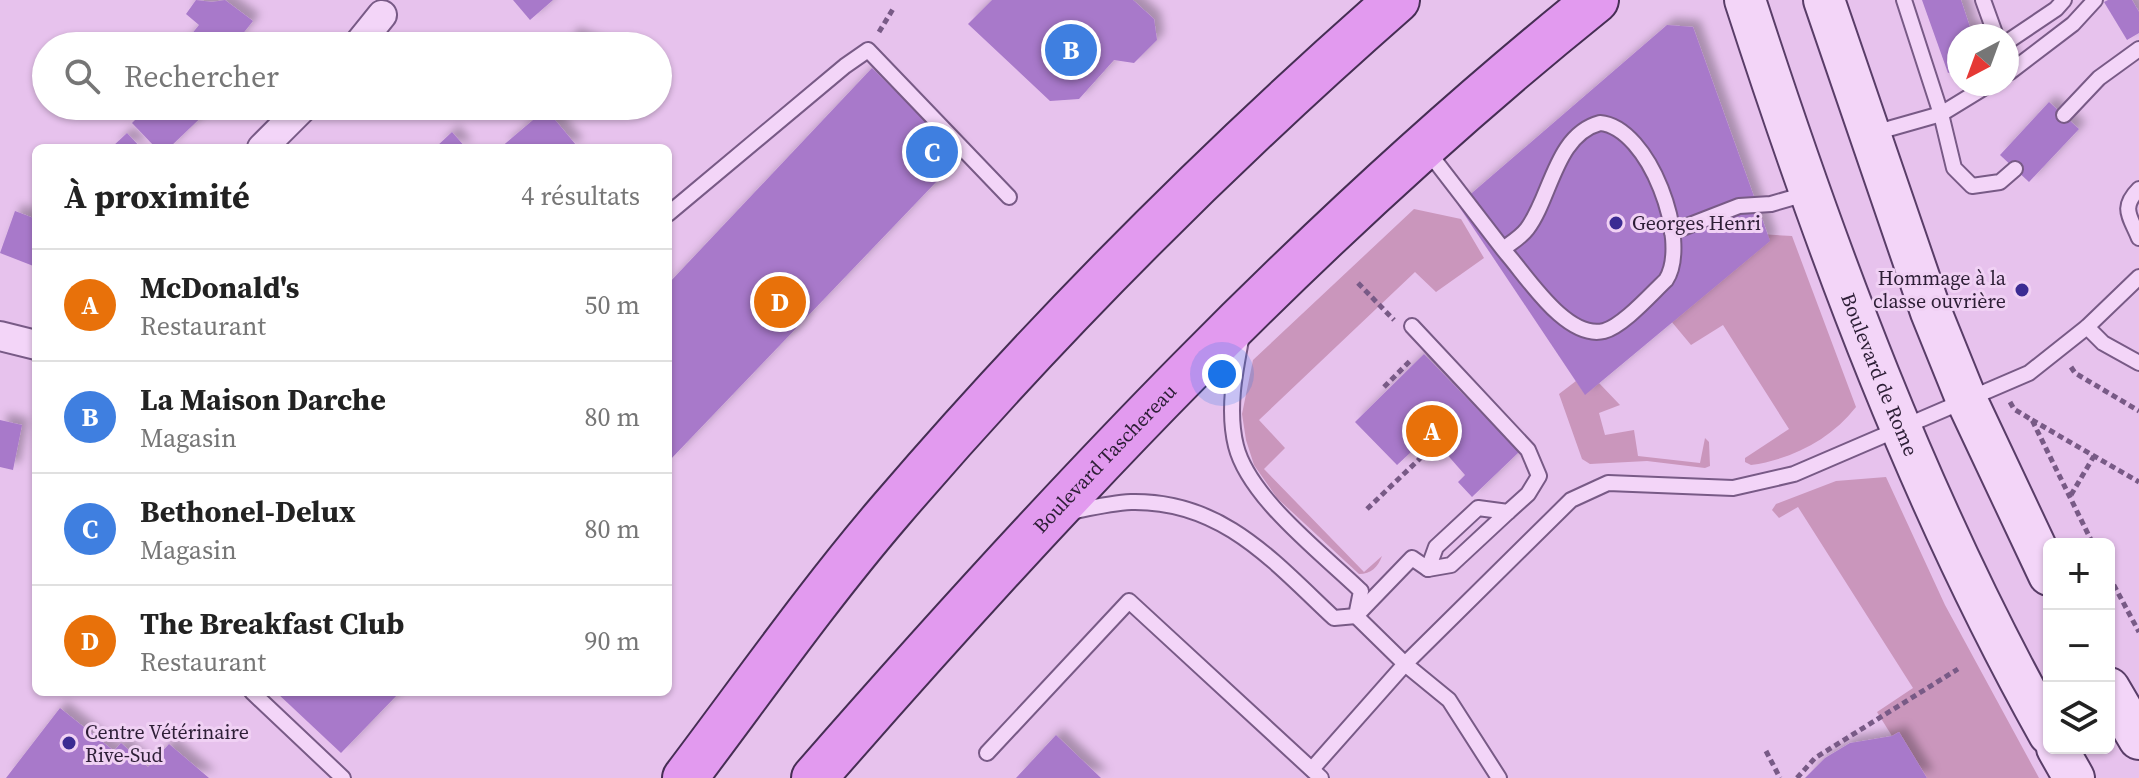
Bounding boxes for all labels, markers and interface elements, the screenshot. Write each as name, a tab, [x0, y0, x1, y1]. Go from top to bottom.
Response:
pin: B	[1045, 20, 1097, 80]
north arrow	[1947, 24, 2019, 96]
search box	[32, 32, 672, 120]
icon: search	[60, 54, 104, 98]
text: Rechercher	[124, 56, 279, 97]
pin: C	[906, 122, 958, 182]
text: À proximité	[64, 173, 250, 219]
text: 4 résultats	[521, 178, 640, 214]
place label: Georges Henri	[1632, 209, 1761, 237]
marker: Georges Henri	[1607, 214, 1625, 232]
place label: Hommage à la classe ouvrière	[1873, 264, 2007, 315]
text: McDonald's	[140, 267, 299, 308]
pin: D	[754, 272, 806, 332]
marker: Hommage à la classe ouvrière	[2013, 281, 2031, 299]
text: A	[81, 287, 99, 323]
text: 50 m	[585, 287, 640, 323]
street label: Boulevard de Rome	[1834, 289, 1925, 460]
text: Restaurant	[140, 308, 266, 344]
your location	[1202, 354, 1242, 394]
street label: Boulevard Taschereau	[1027, 378, 1183, 539]
text: La Maison Darche	[140, 379, 386, 420]
text: B	[82, 399, 98, 435]
text: 80 m	[585, 399, 640, 435]
pin: A	[1406, 401, 1458, 461]
text: Magasin	[140, 420, 237, 456]
text: Bethonel-Delux	[140, 491, 355, 532]
text: C	[82, 511, 98, 547]
text: 80 m	[585, 511, 640, 547]
text: Magasin	[140, 532, 237, 568]
map controls	[2043, 538, 2115, 754]
button: +	[2043, 538, 2115, 610]
text: The Breakfast Club	[140, 603, 404, 644]
button: −	[2043, 610, 2115, 682]
text: D	[81, 623, 99, 659]
text: 90 m	[585, 623, 640, 659]
text: Restaurant	[140, 644, 266, 680]
button: layers	[2043, 682, 2115, 754]
place label: Centre Vétérinaire Rive-Sud	[85, 718, 249, 769]
marker: Centre Vétérinaire Rive-Sud	[60, 734, 78, 752]

